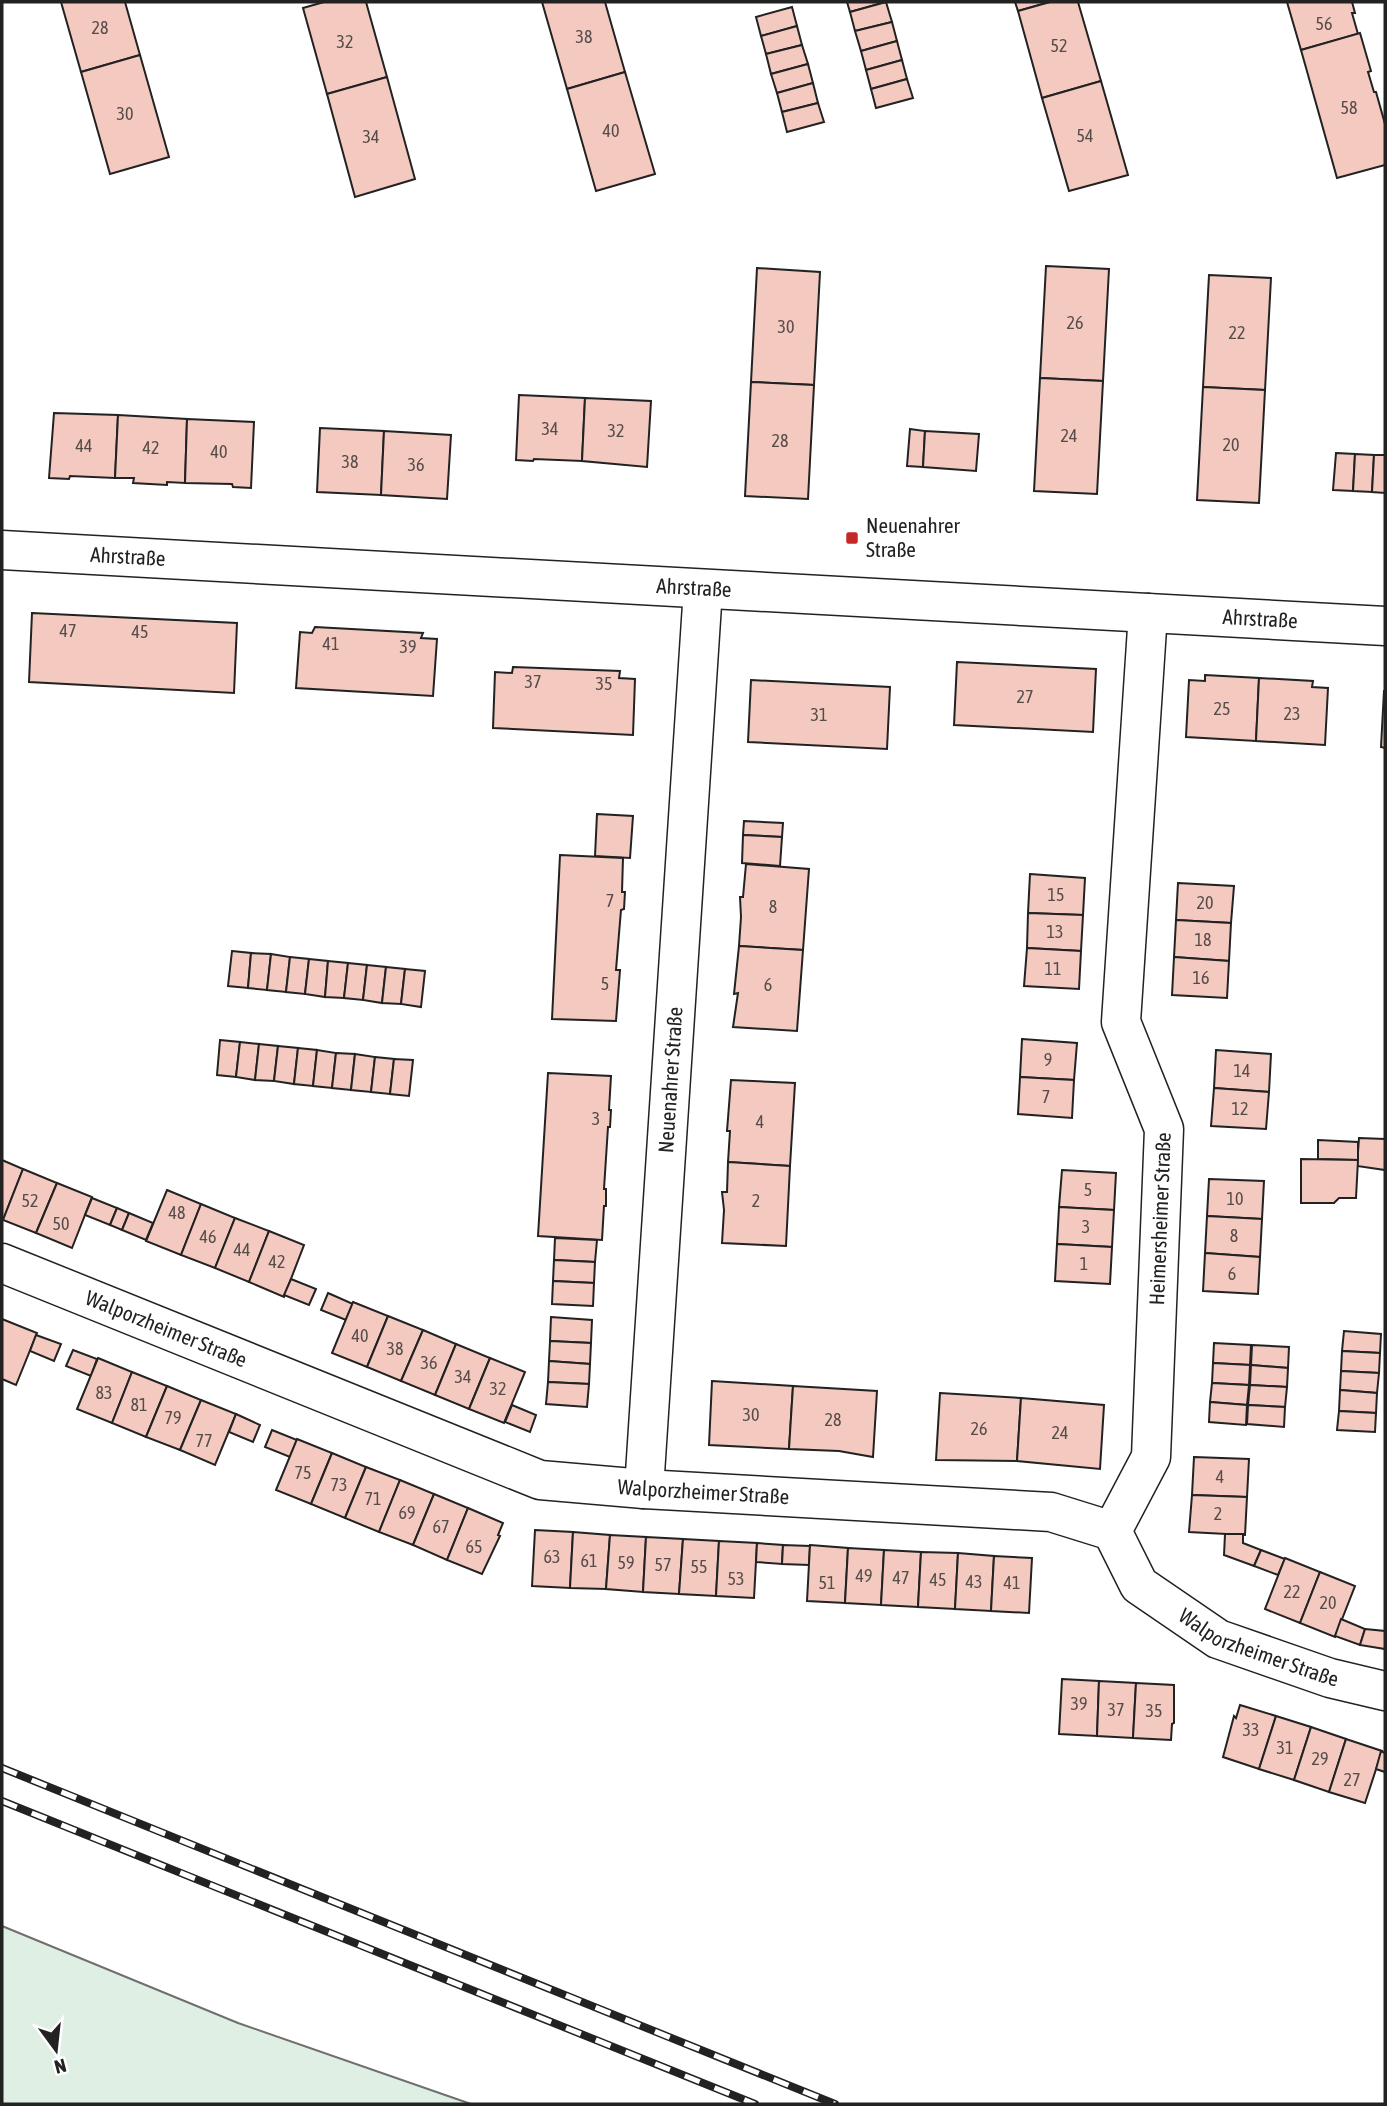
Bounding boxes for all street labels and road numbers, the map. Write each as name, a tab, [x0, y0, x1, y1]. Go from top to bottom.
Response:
street label: Ahrstraße	[90, 542, 166, 570]
street label: Ahrstraße	[656, 573, 732, 601]
street label: Ahrstraße	[1222, 604, 1298, 632]
street label: Neuenahrer Straße	[653, 1006, 687, 1154]
street label: Heimersheimer Straße	[1144, 1132, 1175, 1306]
street label: Walporzheimer Straße	[82, 1285, 251, 1372]
street label: Walporzheimer Straße	[617, 1474, 790, 1508]
street label: Walporzheimer Straße	[1175, 1603, 1341, 1691]

